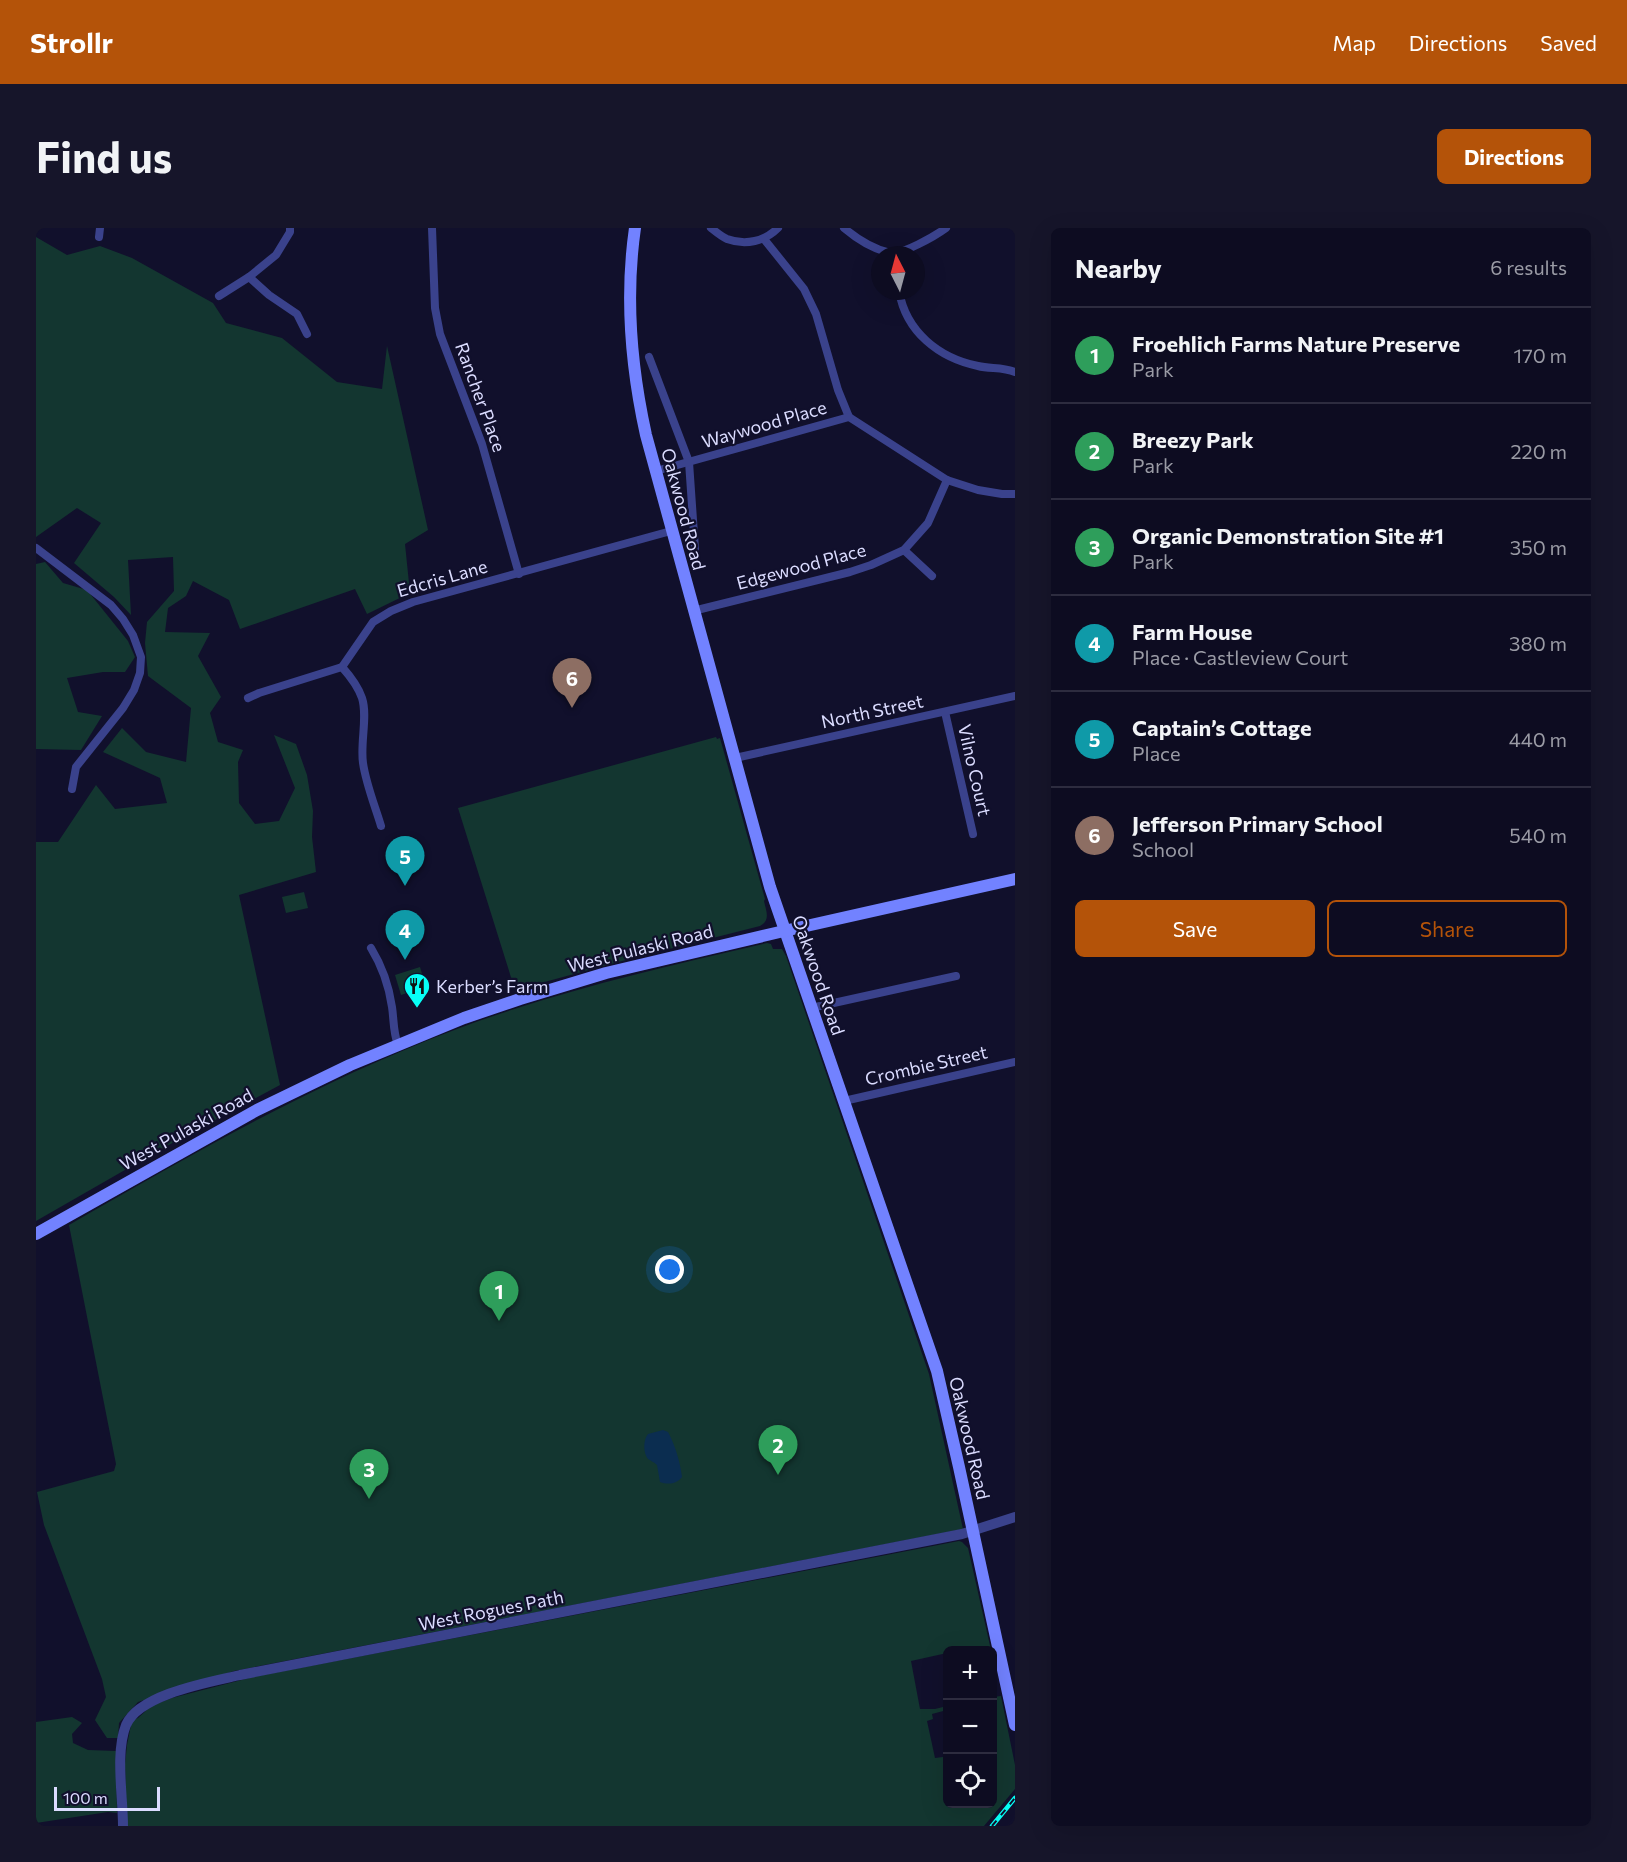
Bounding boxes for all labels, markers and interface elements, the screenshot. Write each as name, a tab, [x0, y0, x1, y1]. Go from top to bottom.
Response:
text: Strollr	[30, 25, 113, 59]
text: Map	[1333, 30, 1376, 55]
text: Directions	[1409, 30, 1507, 55]
text: Saved	[1540, 30, 1597, 55]
button: Directions	[1437, 129, 1591, 184]
text: Find us	[36, 130, 172, 182]
north arrow	[871, 246, 925, 300]
text: Nearby	[1075, 252, 1162, 283]
text: 6 results	[1490, 255, 1567, 279]
text: Froehlich Farms Nature Preserve	[1132, 330, 1460, 357]
street label: Rancher Place	[451, 339, 511, 455]
text: 1	[1090, 343, 1099, 367]
text: 170 m	[1514, 343, 1567, 367]
text: Park	[1132, 357, 1174, 381]
street label: Waywood Place	[699, 396, 829, 452]
text: Breezy Park	[1132, 426, 1254, 453]
text: 2	[1089, 439, 1100, 463]
text: 220 m	[1511, 439, 1567, 463]
street label: Oakwood Road	[657, 446, 711, 572]
text: Park	[1132, 453, 1174, 477]
text: Organic Demonstration Site #1	[1132, 522, 1444, 549]
text: 3	[1089, 535, 1100, 559]
text: 350 m	[1510, 535, 1567, 559]
street label: Edgewood Place	[734, 538, 868, 594]
text: Park	[1132, 549, 1174, 573]
street label: Edcris Lane	[394, 555, 490, 601]
text: Farm House	[1132, 618, 1252, 645]
text: 4	[1088, 631, 1101, 655]
text: 380 m	[1509, 631, 1567, 655]
text: Place · Castleview Court	[1132, 645, 1348, 669]
pin: 6	[552, 658, 592, 708]
street label: North Street	[819, 689, 925, 733]
text: Captain’s Cottage	[1132, 714, 1312, 741]
street label: Vilno Court	[954, 722, 996, 818]
text: 5	[1089, 727, 1100, 751]
text: 440 m	[1509, 727, 1567, 751]
text: Place	[1132, 741, 1181, 765]
text: Jefferson Primary School	[1132, 810, 1383, 837]
text: 6	[1088, 823, 1101, 847]
text: 540 m	[1509, 823, 1567, 847]
pin: 5	[386, 836, 424, 886]
text: School	[1132, 837, 1194, 861]
button: Save	[1075, 900, 1315, 957]
button: Share	[1327, 900, 1567, 957]
pin: 4	[386, 910, 424, 960]
street label: Oakwood Road	[788, 912, 850, 1038]
street label: West Pulaski Road	[565, 919, 715, 977]
restaurant icon: Kerber’s Farm	[402, 971, 432, 1009]
place label: Kerber’s Farm	[436, 975, 548, 997]
street label: Crombie Street	[863, 1040, 989, 1090]
street label: West Pulaski Road	[116, 1083, 256, 1175]
your location	[655, 1255, 684, 1284]
pin: 1	[480, 1272, 518, 1321]
street label: Oakwood Road	[945, 1374, 995, 1502]
pin: 2	[758, 1426, 798, 1475]
pin: 3	[350, 1450, 388, 1499]
street label: West Rogues Path	[417, 1585, 565, 1635]
map controls	[943, 1646, 997, 1808]
button: +	[943, 1646, 997, 1700]
button: −	[943, 1700, 997, 1754]
button: locate	[943, 1754, 997, 1808]
scale bar	[54, 1784, 160, 1812]
text: 100 m	[63, 1788, 108, 1807]

